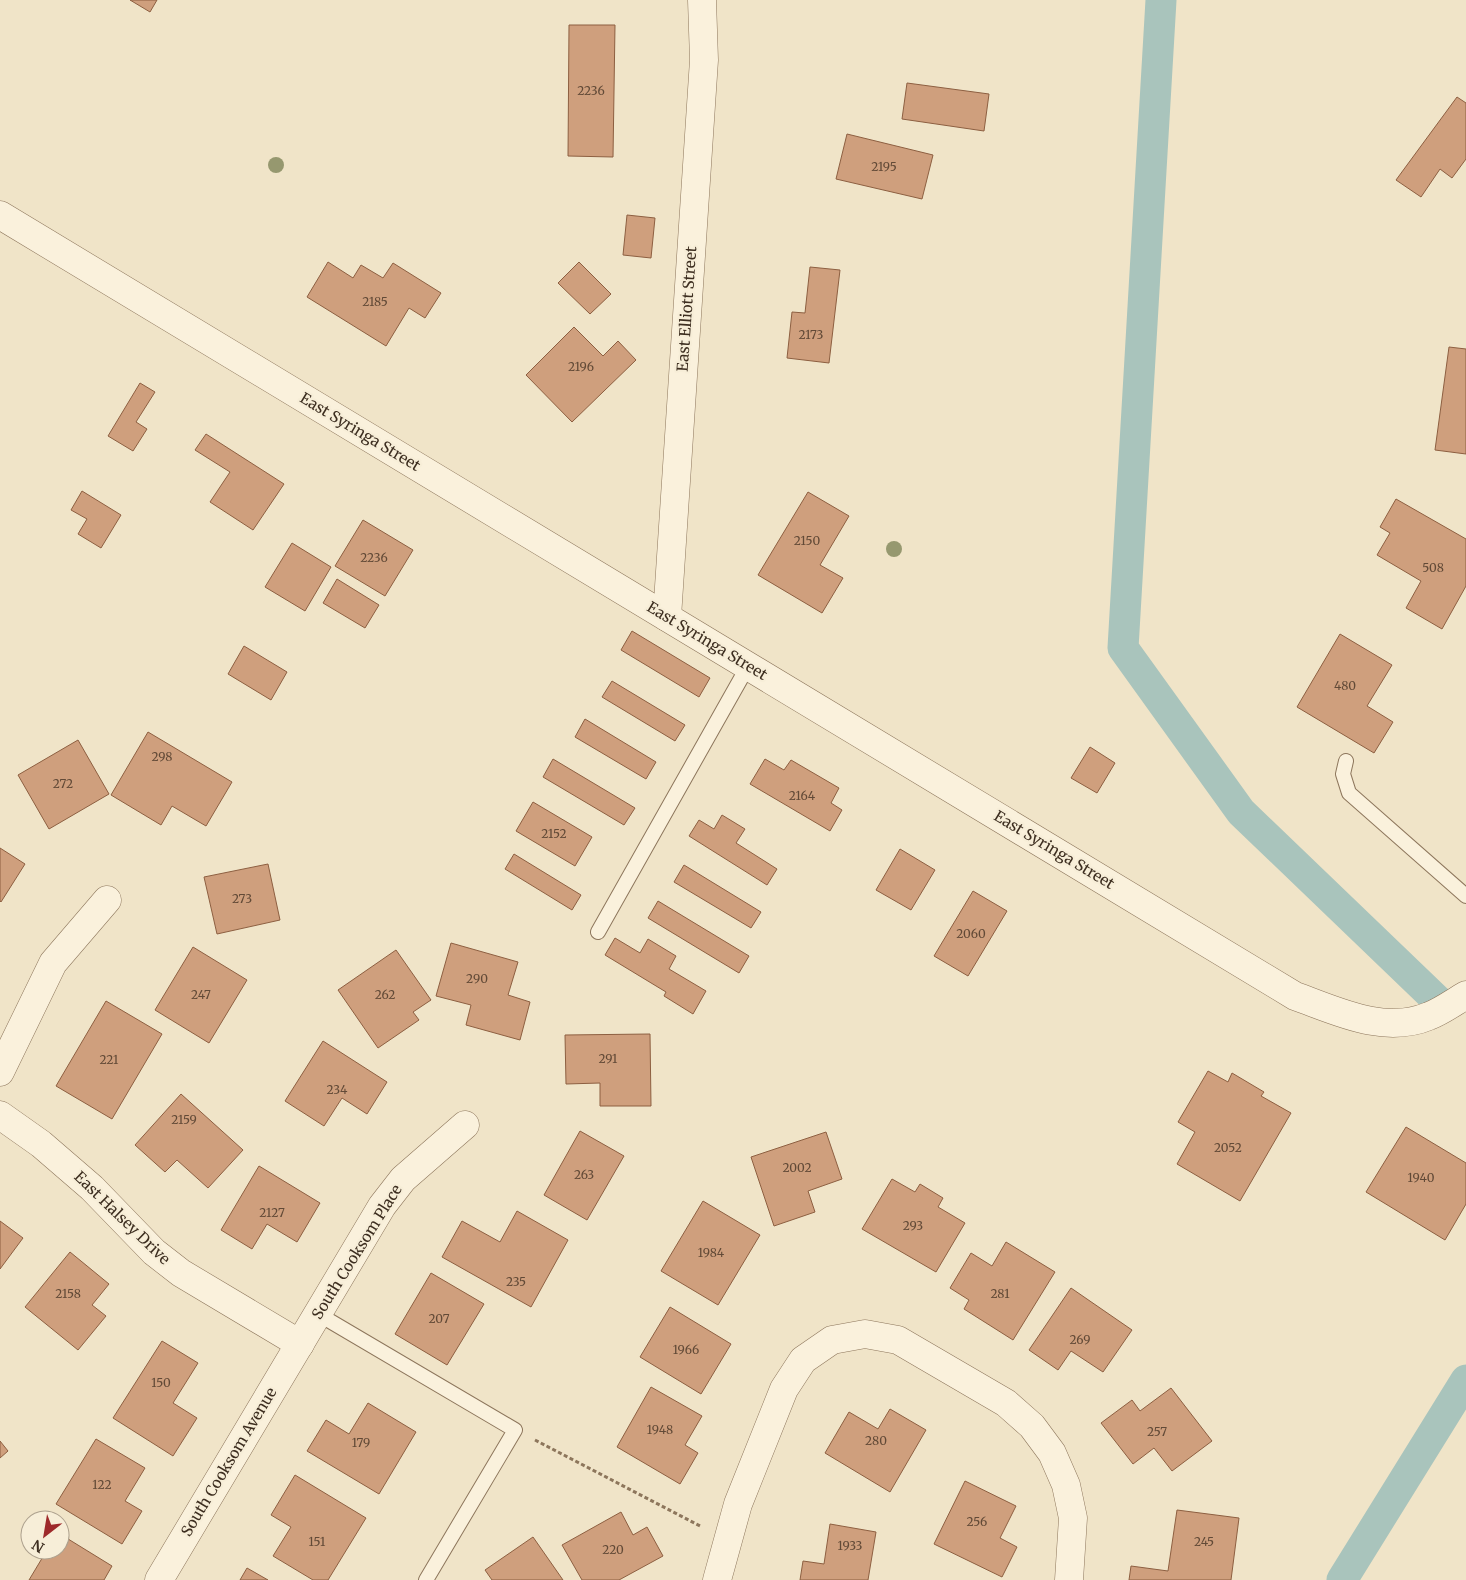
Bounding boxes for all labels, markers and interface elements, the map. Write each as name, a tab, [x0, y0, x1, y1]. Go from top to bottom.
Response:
house number: 2236	[577, 83, 605, 98]
house number: 2195	[871, 159, 897, 174]
street label: East Elliott Street	[673, 245, 700, 372]
house number: 2185	[362, 294, 388, 309]
house number: 2173	[799, 327, 824, 342]
house number: 2196	[568, 359, 594, 374]
street label: East Syringa Street	[297, 388, 424, 475]
house number: 2150	[794, 533, 820, 548]
house number: 2236	[360, 550, 388, 565]
house number: 508	[1422, 560, 1444, 575]
street label: East Syringa Street	[644, 597, 771, 684]
house number: 480	[1334, 678, 1356, 693]
house number: 298	[151, 749, 173, 764]
house number: 272	[53, 776, 73, 791]
house number: 2164	[789, 788, 816, 803]
street label: East Syringa Street	[991, 806, 1118, 893]
house number: 2152	[541, 826, 567, 841]
house number: 273	[232, 891, 252, 906]
house number: 2060	[956, 926, 986, 941]
house number: 290	[466, 971, 488, 986]
house number: 247	[191, 987, 211, 1002]
house number: 262	[375, 987, 395, 1002]
house number: 291	[598, 1051, 618, 1066]
house number: 221	[99, 1052, 119, 1067]
house number: 234	[327, 1082, 348, 1097]
house number: 2159	[171, 1112, 197, 1127]
house number: 2052	[1214, 1140, 1242, 1155]
house number: 2002	[782, 1160, 812, 1175]
street label: East Halsey Drive	[70, 1167, 174, 1268]
house number: 263	[574, 1167, 594, 1182]
house number: 1940	[1408, 1170, 1435, 1185]
street label: South Cooksom Place	[307, 1181, 406, 1323]
house number: 2127	[259, 1205, 285, 1220]
house number: 293	[903, 1218, 923, 1233]
house number: 1984	[698, 1245, 725, 1260]
house number: 235	[506, 1274, 526, 1289]
house number: 2158	[55, 1286, 81, 1301]
house number: 281	[990, 1286, 1010, 1301]
house number: 207	[428, 1311, 450, 1326]
house number: 269	[1069, 1332, 1091, 1347]
house number: 1966	[673, 1342, 699, 1357]
house number: 150	[151, 1375, 171, 1390]
street label: South Cooksom Avenue	[177, 1384, 281, 1540]
house number: 1948	[647, 1422, 673, 1437]
house number: 257	[1147, 1424, 1167, 1439]
house number: 280	[865, 1433, 887, 1448]
house number: 179	[352, 1435, 370, 1450]
house number: 122	[92, 1477, 112, 1492]
north arrow	[20, 1510, 70, 1560]
house number: 256	[967, 1514, 987, 1529]
house number: 151	[309, 1534, 326, 1549]
house number: 245	[1194, 1534, 1214, 1549]
text: N	[29, 1536, 48, 1557]
house number: 1933	[838, 1538, 863, 1553]
house number: 220	[602, 1542, 624, 1557]

